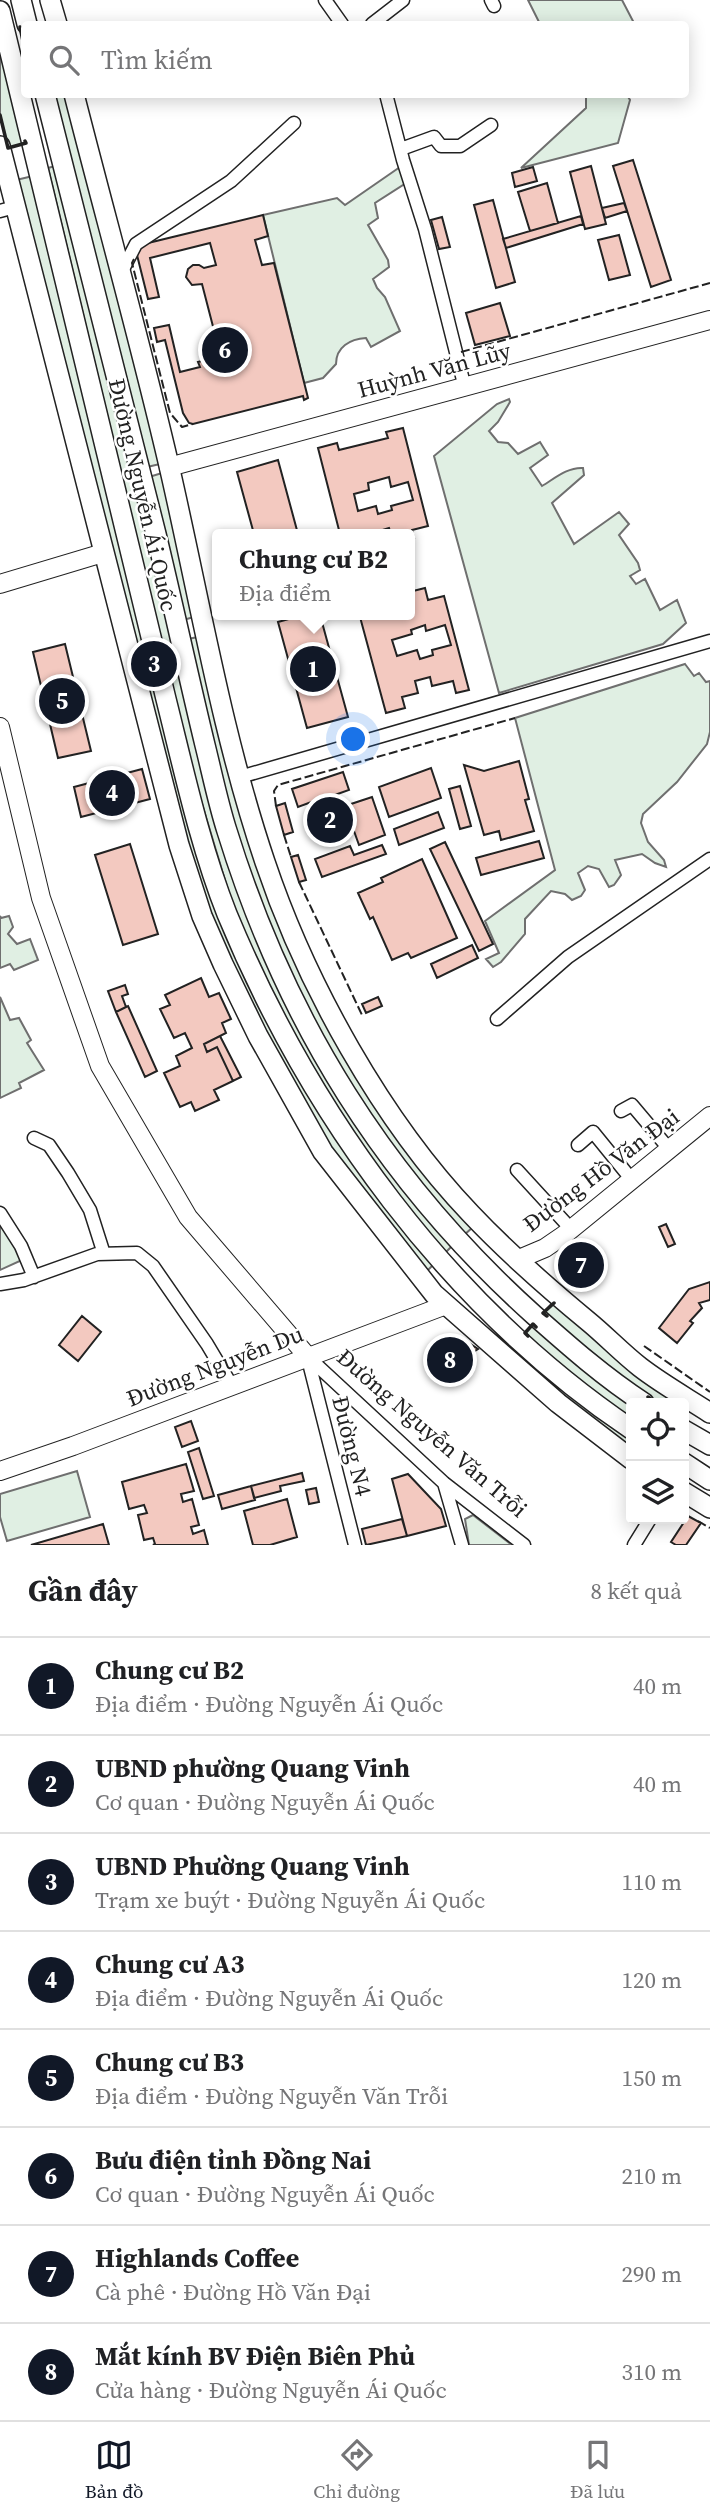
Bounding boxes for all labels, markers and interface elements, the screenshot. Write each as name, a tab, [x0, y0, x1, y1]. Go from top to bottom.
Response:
search box	[21, 21, 689, 98]
icon: search	[45, 41, 83, 79]
text: Tìm kiếm	[101, 42, 213, 78]
pin: 6	[202, 324, 248, 376]
street label: Huỳnh Văn Lũy	[354, 334, 514, 406]
street label: Đường Nguyễn Ái Quốc	[101, 375, 185, 615]
popup	[212, 529, 415, 620]
text: Chung cư B2	[239, 541, 388, 577]
text: Địa điểm	[239, 577, 332, 609]
pin: 3	[131, 638, 177, 690]
pin: 1	[290, 643, 336, 695]
pin: 5	[39, 675, 85, 727]
your location	[336, 722, 370, 756]
pin: 4	[89, 767, 135, 819]
pin: 2	[307, 794, 353, 846]
street label: Đường Hồ Văn Đại	[516, 1101, 686, 1239]
pin: 7	[558, 1239, 604, 1291]
street label: Đường Nguyễn Du	[122, 1318, 308, 1414]
pin: 8	[427, 1334, 473, 1386]
street label: Đường Nguyễn Văn Trỗi	[330, 1341, 534, 1525]
street label: Đường N4	[324, 1393, 380, 1500]
map controls	[626, 1398, 689, 1524]
button: locate	[626, 1398, 689, 1461]
button: layers	[626, 1461, 689, 1524]
text: Gần đây	[28, 1570, 138, 1611]
text: 8 kết quả	[591, 1575, 682, 1607]
text: Chung cư B2	[95, 1652, 244, 1688]
text: 1	[45, 1670, 57, 1702]
text: 40 m	[633, 1670, 682, 1702]
text: Địa điểm · Đường Nguyễn Ái Quốc	[95, 1688, 443, 1720]
text: UBND phường Quang Vinh	[95, 1750, 410, 1786]
text: 2	[45, 1768, 57, 1800]
text: 40 m	[633, 1768, 682, 1800]
text: Cơ quan · Đường Nguyễn Ái Quốc	[95, 1786, 435, 1818]
text: UBND Phường Quang Vinh	[95, 1848, 410, 1884]
text: 3	[45, 1866, 57, 1898]
text: 110 m	[621, 1866, 682, 1898]
text: Trạm xe buýt · Đường Nguyễn Ái Quốc	[95, 1884, 485, 1916]
text: Chung cư A3	[95, 1946, 245, 1982]
text: 4	[45, 1964, 57, 1996]
text: 120 m	[621, 1964, 682, 1996]
text: Địa điểm · Đường Nguyễn Ái Quốc	[95, 1982, 443, 2014]
text: Chung cư B3	[95, 2044, 244, 2080]
text: 5	[45, 2062, 57, 2094]
text: 150 m	[621, 2062, 682, 2094]
text: Địa điểm · Đường Nguyễn Văn Trỗi	[95, 2080, 448, 2112]
text: Bưu điện tỉnh Đồng Nai	[95, 2142, 371, 2178]
text: 6	[45, 2160, 57, 2192]
text: 210 m	[621, 2160, 682, 2192]
text: Cơ quan · Đường Nguyễn Ái Quốc	[95, 2178, 435, 2210]
text: Highlands Coffee	[95, 2240, 299, 2276]
text: 7	[45, 2258, 57, 2290]
text: 290 m	[621, 2258, 682, 2290]
text: Cà phê · Đường Hồ Văn Đại	[95, 2276, 371, 2308]
text: Mắt kính BV Điện Biên Phủ	[95, 2338, 415, 2374]
text: 8	[45, 2356, 57, 2388]
text: 310 m	[621, 2356, 682, 2388]
text: Cửa hàng · Đường Nguyễn Ái Quốc	[95, 2374, 447, 2406]
tab: Bản đồ	[85, 2436, 144, 2504]
tab: Chỉ đường	[313, 2436, 400, 2504]
tab: Đã lưu	[570, 2436, 625, 2504]

